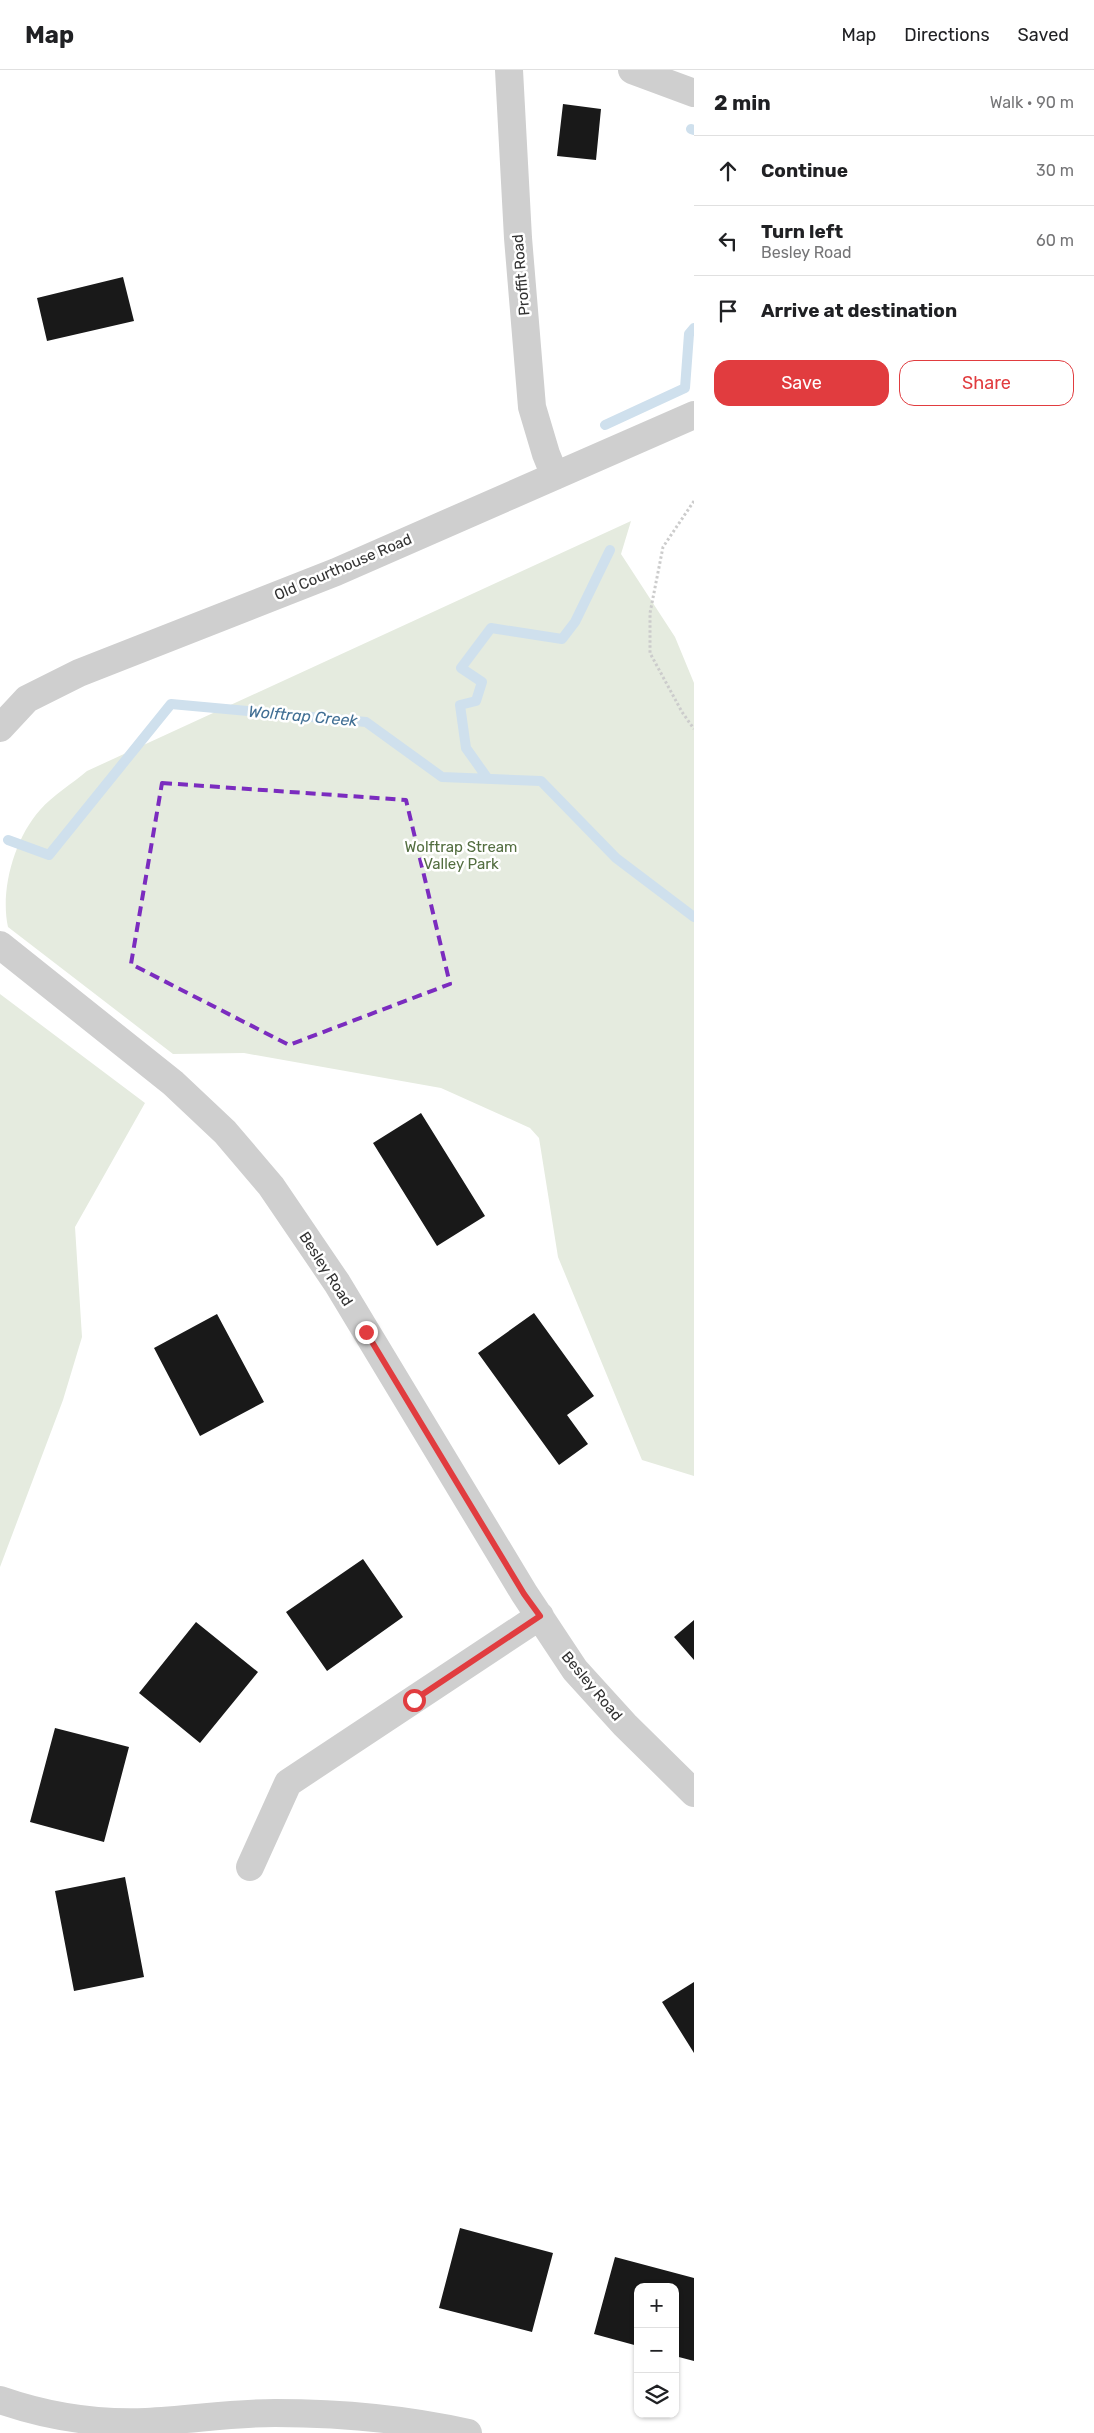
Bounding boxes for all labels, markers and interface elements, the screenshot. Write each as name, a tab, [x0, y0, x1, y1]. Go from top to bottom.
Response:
text: Map	[25, 21, 74, 49]
text: Map	[841, 24, 876, 46]
text: Directions	[904, 24, 990, 46]
text: Saved	[1018, 24, 1069, 46]
text: 2 min	[714, 90, 771, 115]
text: Walk · 90 m	[990, 93, 1074, 112]
icon: ahead	[714, 157, 742, 185]
text: Continue	[761, 159, 848, 182]
text: 30 m	[1036, 161, 1074, 180]
text: Turn left	[761, 220, 843, 243]
icon: left	[714, 227, 742, 255]
text: 60 m	[1036, 231, 1074, 250]
street label: Proffit Road	[508, 234, 534, 316]
text: Besley Road	[761, 243, 852, 262]
icon: arrive	[714, 297, 742, 325]
text: Arrive at destination	[761, 299, 957, 322]
button: Save	[714, 360, 889, 406]
button: Share	[899, 360, 1074, 406]
street label: Old Courthouse Road	[272, 530, 414, 604]
water label: Wolftrap Creek	[248, 702, 359, 730]
park label: Wolftrap Stream Valley Park	[405, 838, 517, 873]
street label: Besley Road	[295, 1228, 357, 1310]
route end	[355, 1321, 378, 1344]
street label: Besley Road	[558, 1648, 626, 1724]
route start	[403, 1689, 426, 1712]
map controls	[634, 2283, 679, 2418]
button: +	[634, 2283, 679, 2328]
button: −	[634, 2328, 679, 2373]
button: layers	[634, 2373, 679, 2418]

